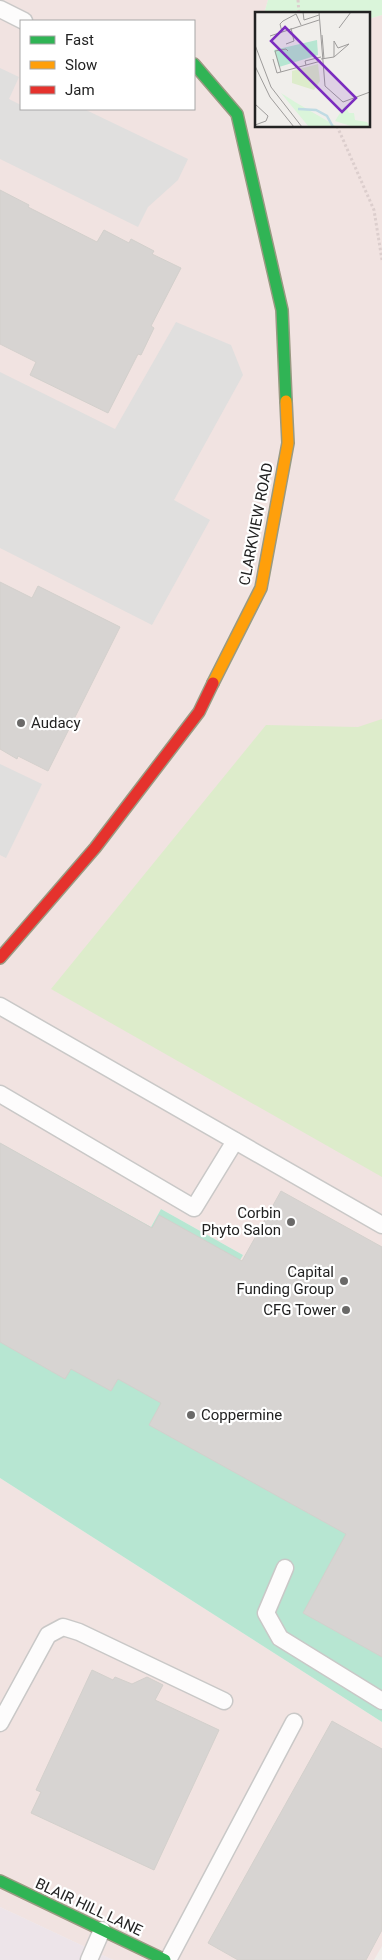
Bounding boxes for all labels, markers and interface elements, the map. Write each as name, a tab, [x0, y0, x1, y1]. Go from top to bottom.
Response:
inset map	[255, 12, 370, 128]
legend	[20, 20, 195, 110]
text: Fast	[65, 31, 94, 49]
text: Slow	[65, 56, 97, 74]
text: Jam	[65, 81, 95, 99]
street label: CLARKVIEW ROAD	[235, 461, 277, 587]
place label: Audacy	[31, 714, 81, 732]
marker: Audacy	[15, 717, 27, 729]
place label: Corbin Phyto Salon	[202, 1204, 281, 1239]
marker: Corbin Phyto Salon	[285, 1216, 297, 1228]
place label: Capital Funding Group	[236, 1263, 334, 1298]
marker: Capital Funding Group	[338, 1275, 350, 1287]
place label: CFG Tower	[263, 1301, 336, 1319]
marker: CFG Tower	[340, 1304, 352, 1316]
place label: Coppermine	[201, 1406, 282, 1424]
marker: Coppermine	[185, 1409, 197, 1421]
street label: BLAIR HILL LANE	[33, 1874, 146, 1940]

